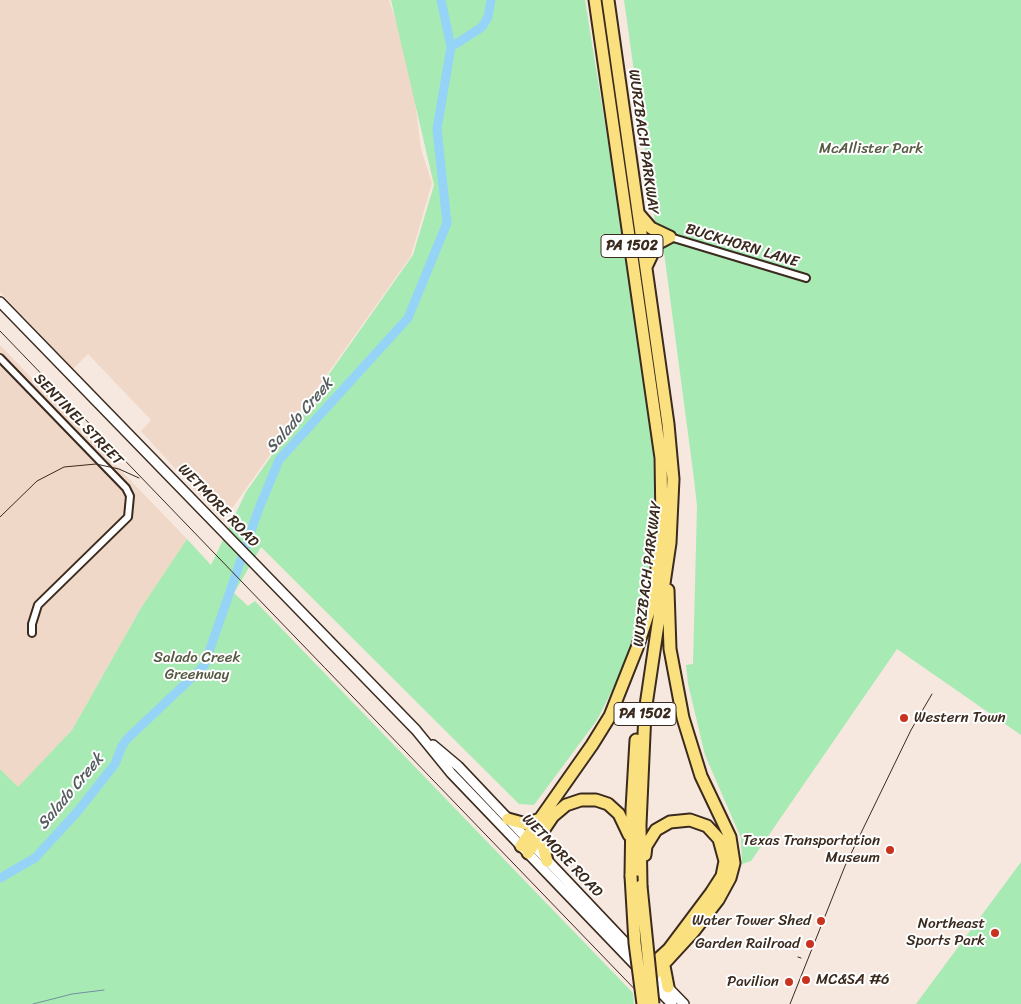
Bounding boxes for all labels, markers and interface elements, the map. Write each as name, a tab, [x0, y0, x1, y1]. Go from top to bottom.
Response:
street label: WURZBACH PARKWAY	[624, 68, 662, 216]
park label: McAllister Park	[819, 140, 923, 158]
street label: BUCKHORN LANE	[683, 220, 801, 272]
road number: PA 1502	[601, 235, 663, 258]
street label: SENTINEL STREET	[29, 370, 127, 470]
water label: Salado Creek	[262, 375, 338, 457]
street label: WETMORE ROAD	[174, 461, 262, 551]
street label: WURZBACH PARKWAY	[630, 500, 666, 648]
park label: Salado Creek Greenway	[154, 649, 240, 684]
road number: PA 1502	[614, 702, 676, 726]
place label: Western Town	[914, 709, 1006, 727]
marker: Western Town	[898, 712, 910, 724]
water label: Salado Creek	[34, 750, 108, 834]
street label: WETMORE ROAD	[518, 811, 606, 901]
place label: Texas Transportation Museum	[743, 832, 880, 867]
marker: Texas Transportation Museum	[884, 844, 896, 856]
place label: Water Tower Shed	[692, 912, 811, 930]
marker: Water Tower Shed	[815, 915, 827, 927]
place label: Northeast Sports Park	[906, 915, 985, 950]
marker: Northeast Sports Park	[989, 927, 1001, 939]
place label: Garden Railroad	[695, 935, 800, 953]
marker: Garden Railroad	[804, 938, 816, 950]
place label: MC&SA #6	[816, 971, 890, 989]
place label: Pavilion	[727, 973, 779, 991]
marker: MC&SA #6	[800, 974, 812, 986]
marker: Pavilion	[783, 976, 795, 988]

